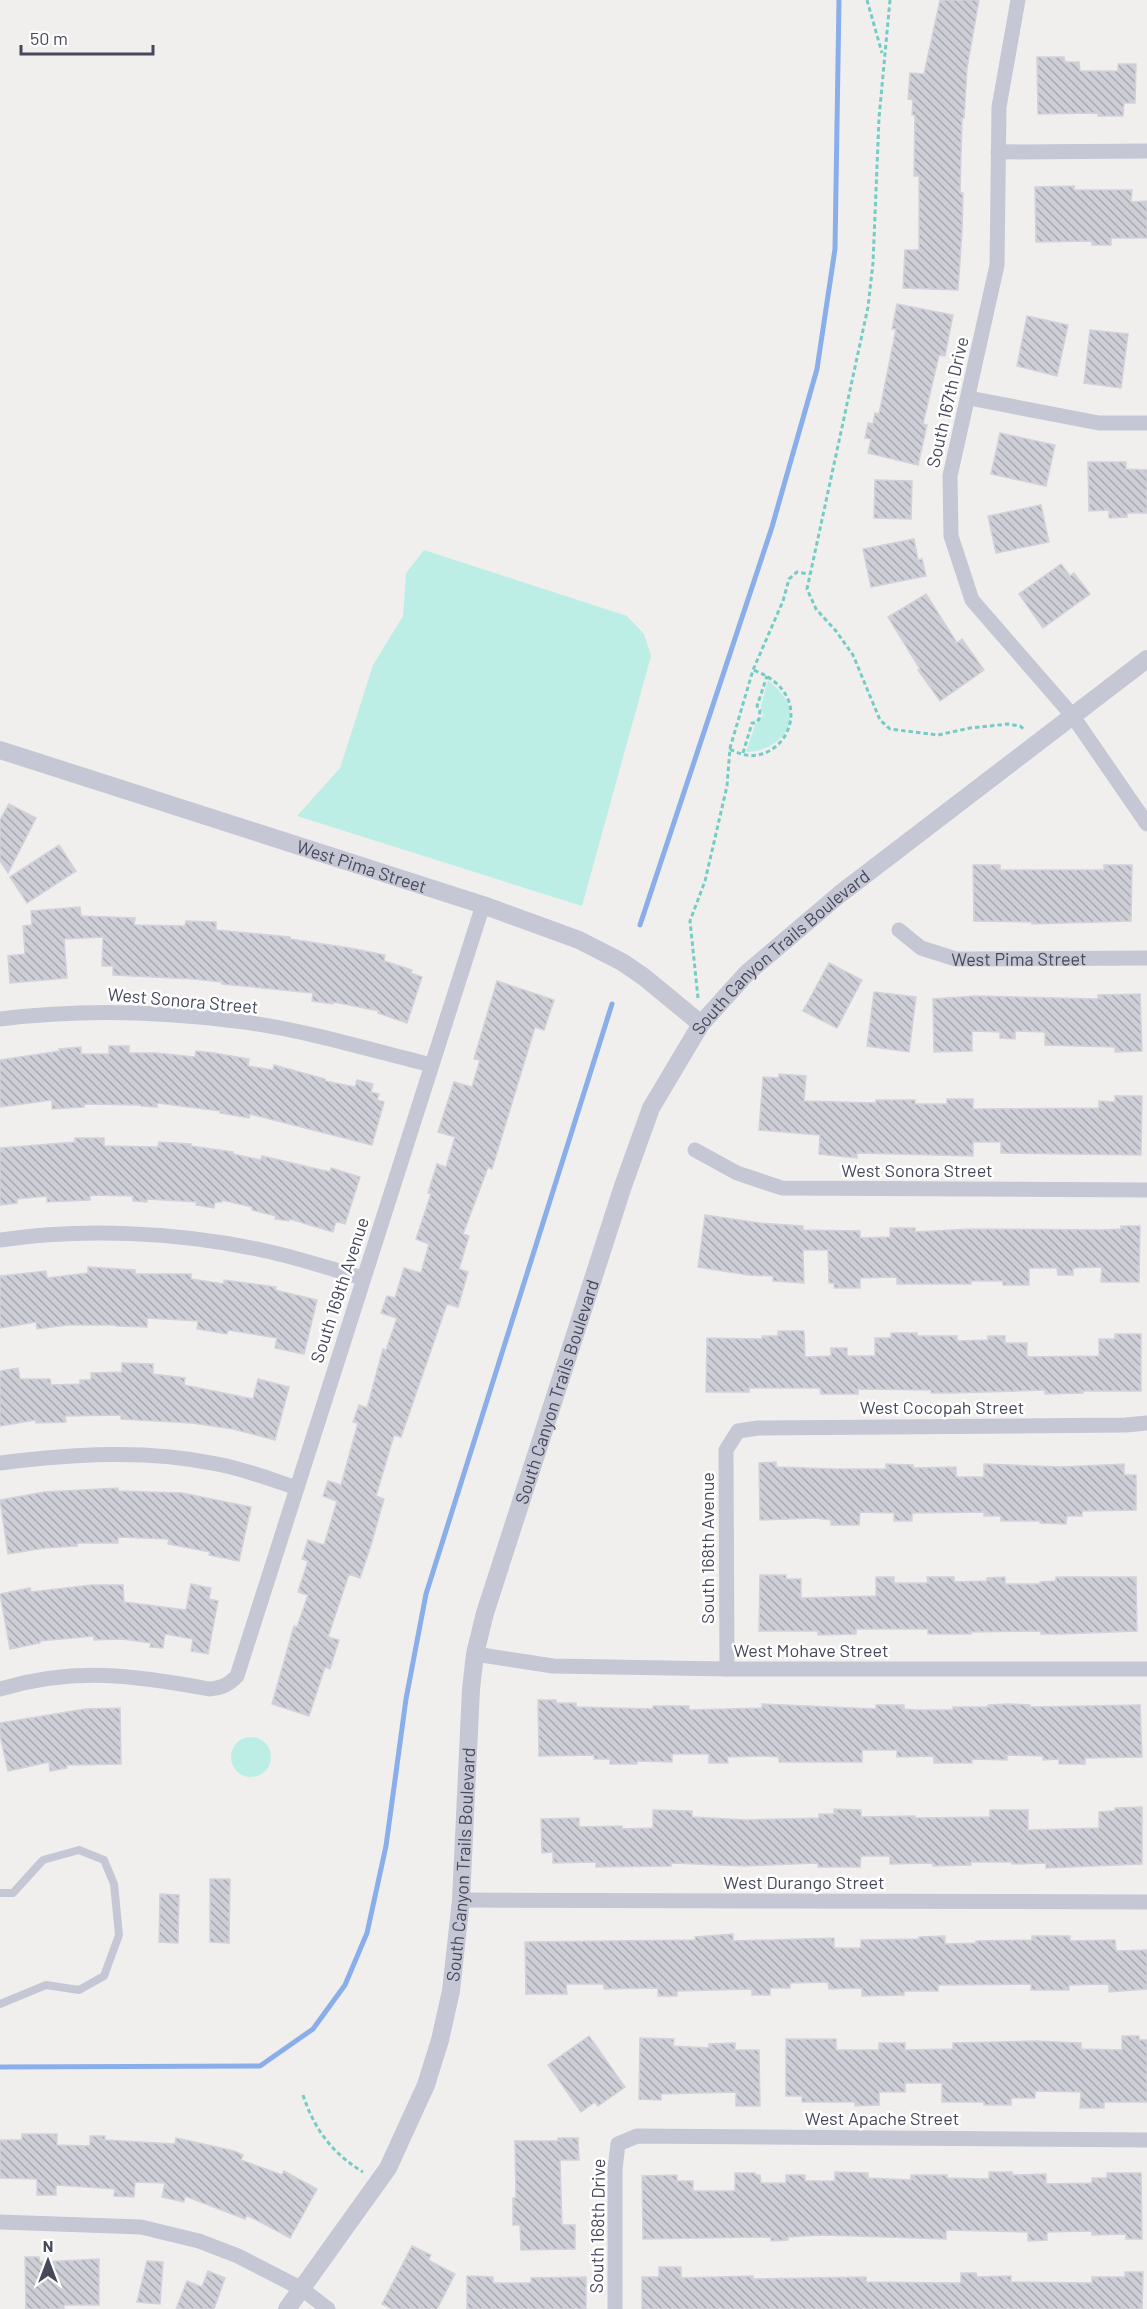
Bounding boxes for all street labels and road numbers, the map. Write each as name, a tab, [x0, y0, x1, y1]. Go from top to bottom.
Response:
street label: South 167th Drive	[921, 334, 973, 470]
street label: West Pima Street	[294, 835, 430, 897]
street label: South Canyon Trails Boulevard	[686, 865, 874, 1038]
street label: West Pima Street	[951, 947, 1087, 970]
street label: West Sonora Street	[107, 982, 259, 1018]
street label: West Sonora Street	[841, 1159, 993, 1181]
street label: South 169th Avenue	[305, 1214, 373, 1366]
street label: South Canyon Trails Boulevard	[510, 1277, 603, 1507]
street label: West Cocopah Street	[860, 1396, 1024, 1418]
street label: South 168th Avenue	[696, 1472, 718, 1624]
street label: West Mohave Street	[733, 1639, 889, 1661]
street label: South Canyon Trails Boulevard	[441, 1747, 479, 1983]
street label: West Durango Street	[723, 1871, 885, 1893]
street label: West Apache Street	[805, 2107, 959, 2129]
street label: South 168th Drive	[585, 2158, 609, 2294]

